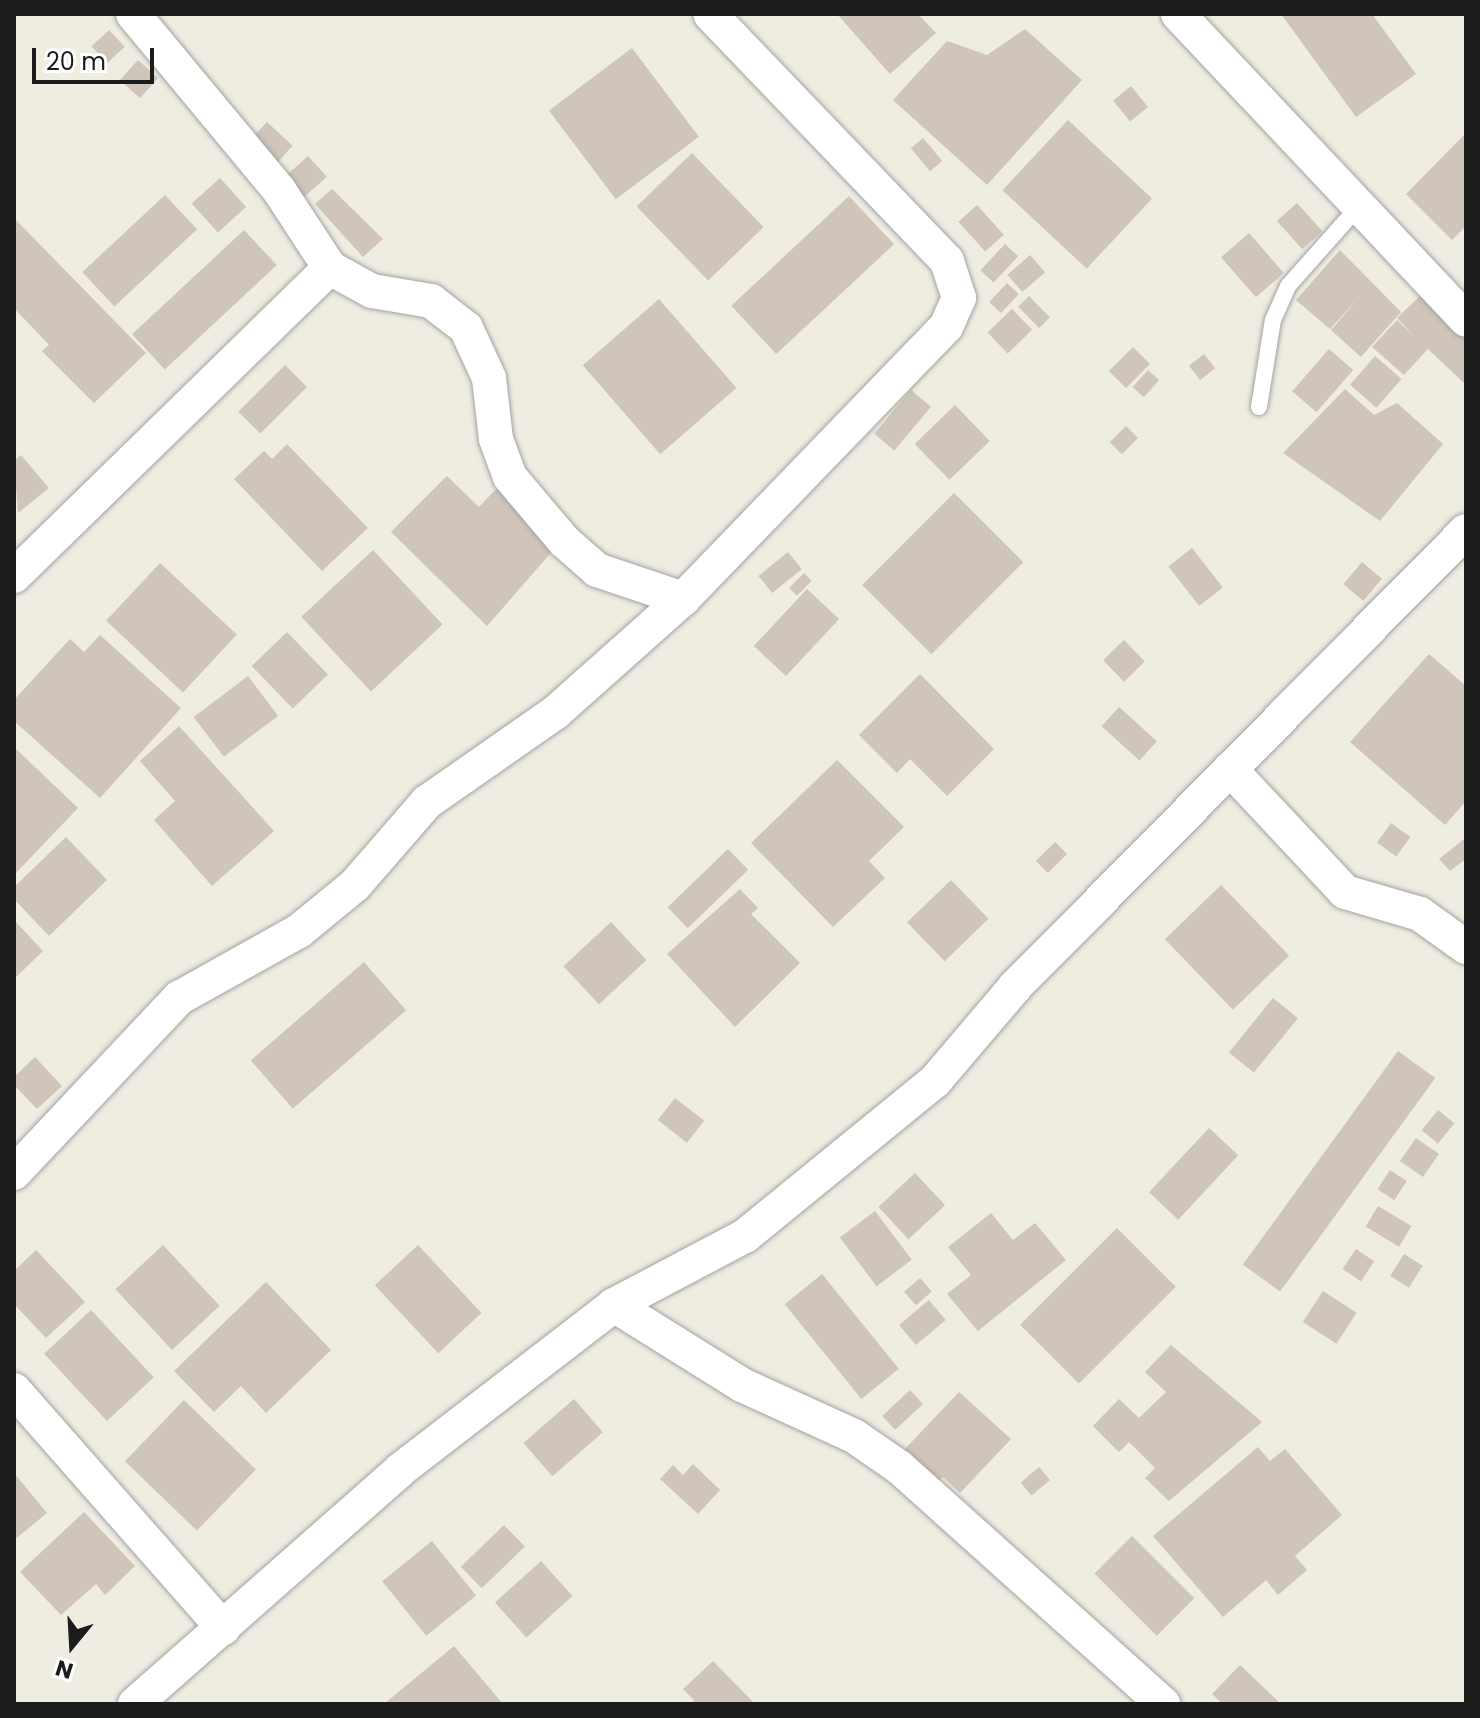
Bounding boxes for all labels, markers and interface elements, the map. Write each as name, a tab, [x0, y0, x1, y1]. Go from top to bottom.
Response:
scale bar	[36, 32, 158, 82]
text: 20 m	[46, 45, 106, 78]
north arrow	[32, 1606, 112, 1686]
text: N	[52, 1652, 77, 1687]

